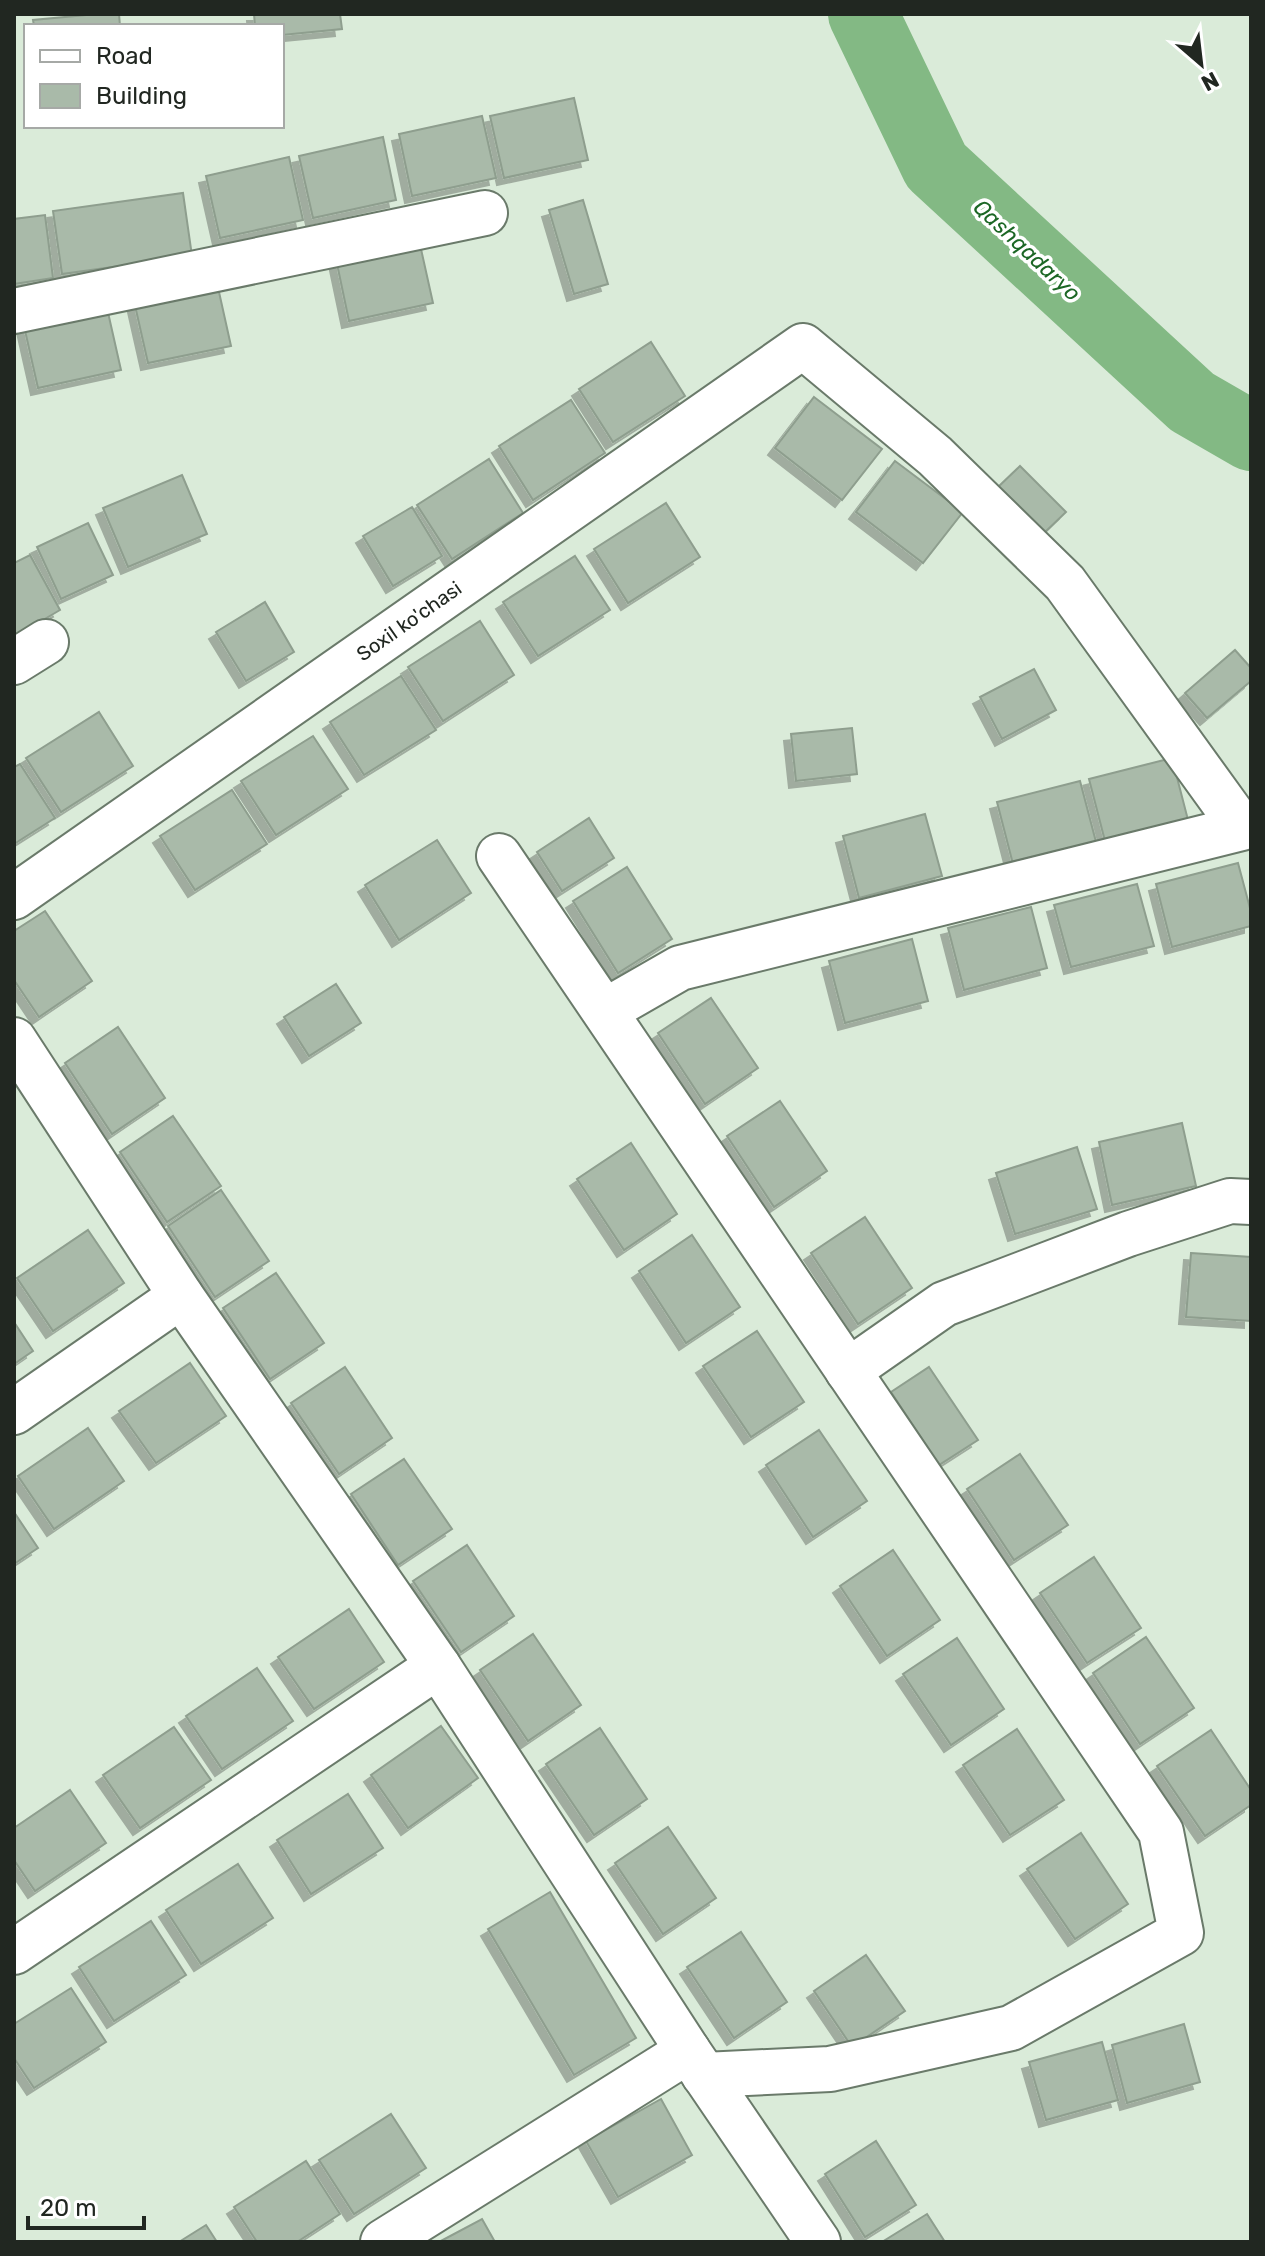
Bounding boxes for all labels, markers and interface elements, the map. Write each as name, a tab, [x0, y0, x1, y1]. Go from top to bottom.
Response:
legend	[24, 24, 284, 128]
north arrow	[1161, 24, 1241, 104]
text: Road	[96, 42, 153, 70]
text: N	[1197, 66, 1223, 97]
text: Building	[96, 82, 187, 110]
water label: Qashqadaryo	[968, 193, 1086, 307]
street label: Soxil ko'chasi	[352, 576, 466, 666]
scale bar	[28, 2180, 144, 2230]
text: 20 m	[40, 2194, 97, 2222]

